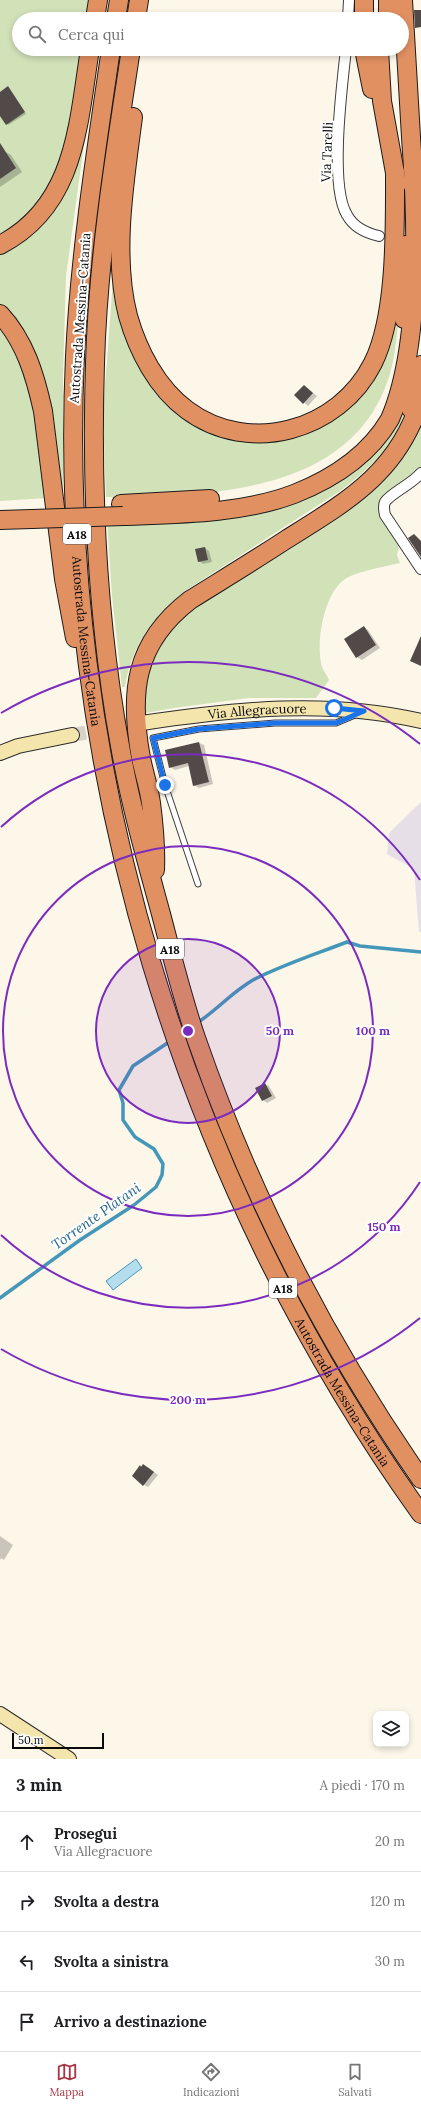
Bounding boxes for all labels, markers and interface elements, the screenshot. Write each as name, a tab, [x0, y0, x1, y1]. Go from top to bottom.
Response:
search box	[12, 12, 409, 56]
icon: search	[26, 23, 48, 45]
text: Cerca qui	[58, 25, 124, 44]
street label: Via Tarelli	[317, 121, 337, 183]
street label: Autostrada Messina-Catania	[65, 232, 94, 405]
road number: A18	[63, 524, 91, 544]
street label: Autostrada Messina-Catania	[69, 554, 105, 728]
route start	[325, 699, 343, 717]
street label: Via Allegracuore	[206, 700, 307, 723]
route end	[156, 776, 174, 794]
road number: A18	[156, 939, 184, 959]
text: 50 m	[266, 1023, 294, 1038]
text: 100 m	[356, 1023, 390, 1038]
centre of rings	[181, 1024, 195, 1038]
water label: Torrente Platani	[48, 1178, 144, 1253]
text: 150 m	[367, 1219, 401, 1234]
road number: A18	[269, 1278, 297, 1298]
street label: Autostrada Messina-Catania	[291, 1314, 394, 1470]
text: 200 m	[170, 1392, 206, 1407]
map controls	[373, 1711, 409, 1747]
button: layers	[373, 1711, 409, 1747]
scale bar	[12, 1731, 104, 1750]
text: 50 m	[18, 1733, 44, 1747]
text: 3 min	[16, 1774, 62, 1796]
text: A piedi · 170 m	[320, 1777, 405, 1794]
text: Prosegui	[54, 1824, 117, 1843]
icon: ahead	[16, 1831, 38, 1853]
text: 20 m	[375, 1833, 405, 1850]
text: Via Allegracuore	[54, 1843, 153, 1860]
icon: right	[16, 1891, 38, 1913]
text: Svolta a destra	[54, 1892, 159, 1911]
text: 120 m	[370, 1893, 405, 1910]
icon: left	[16, 1951, 38, 1973]
text: Svolta a sinistra	[54, 1952, 169, 1971]
text: 30 m	[375, 1953, 405, 1970]
icon: arrive	[16, 2011, 38, 2033]
text: Arrivo a destinazione	[54, 2012, 207, 2031]
tab: Mappa	[49, 2061, 84, 2099]
tab: Indicazioni	[183, 2061, 239, 2099]
tab: Salvati	[338, 2061, 372, 2099]

